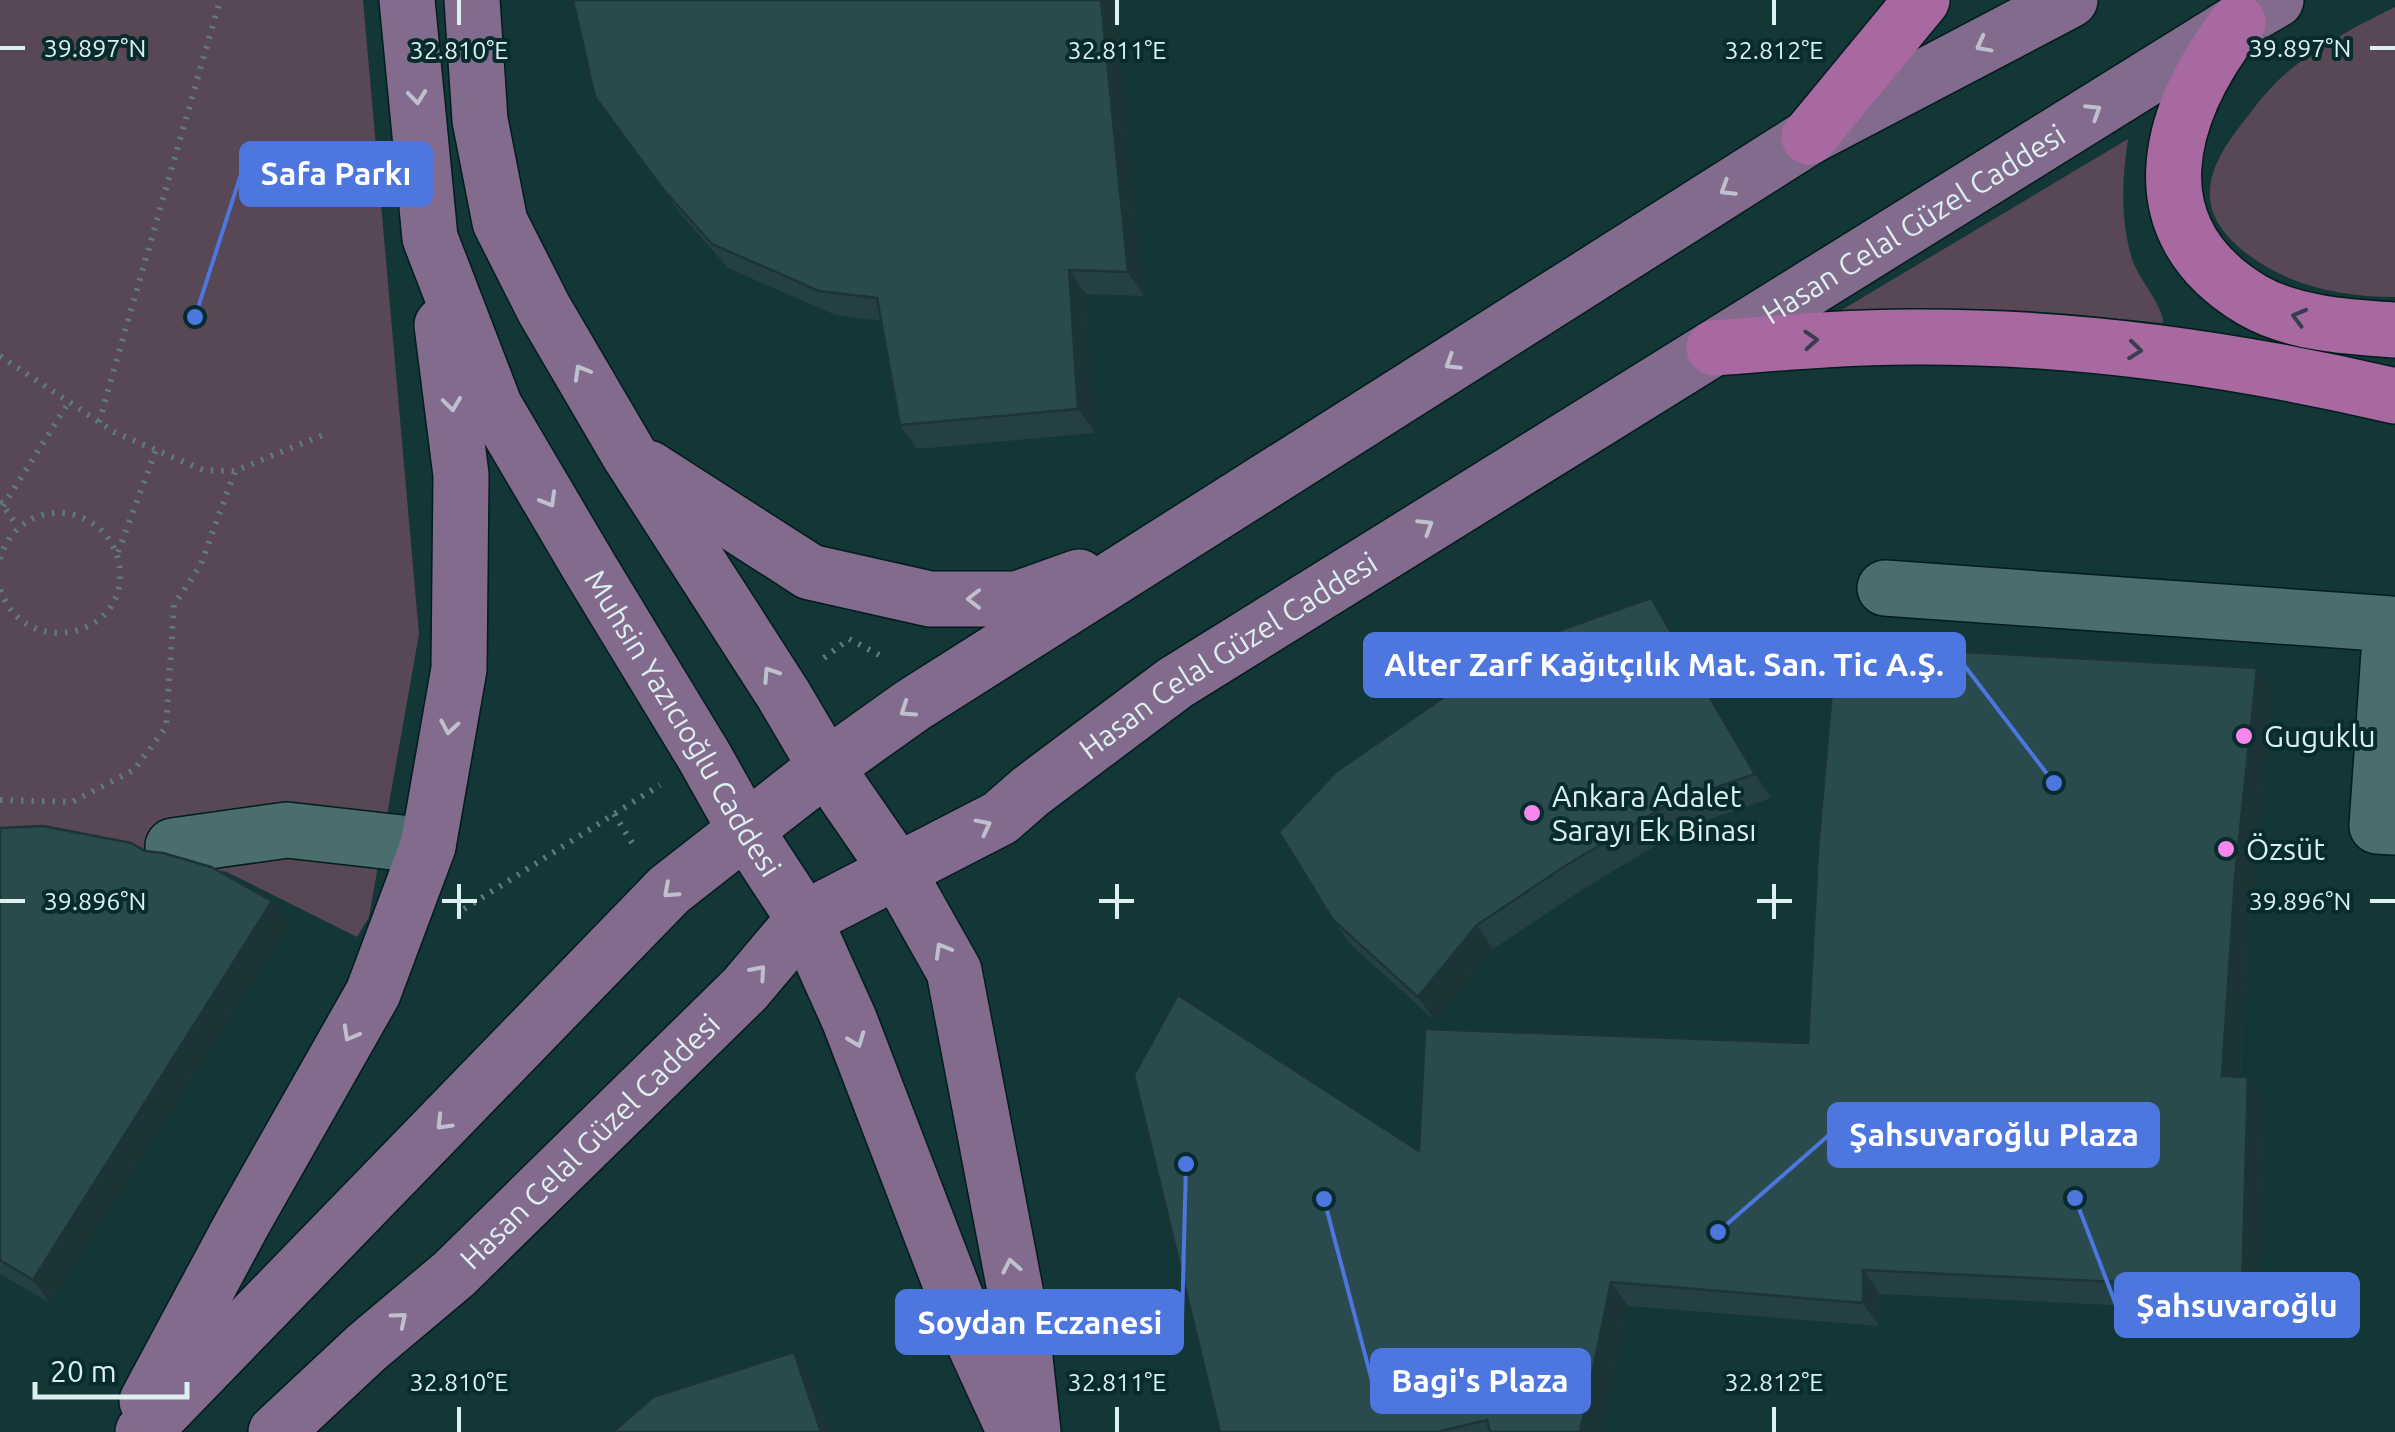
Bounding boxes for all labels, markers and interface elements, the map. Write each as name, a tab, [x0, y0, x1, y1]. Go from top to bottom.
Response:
one-way arrow	[1976, 33, 1994, 52]
text: 39.897°N	[44, 34, 146, 62]
text: 39.897°N	[2249, 34, 2351, 62]
text: 32.810°E	[410, 36, 508, 64]
text: 32.811°E	[1068, 36, 1166, 64]
text: 32.812°E	[1725, 36, 1823, 64]
one-way arrow	[405, 89, 427, 105]
one-way arrow	[2083, 104, 2101, 123]
street label: Hasan Celal Güzel Caddesi	[1756, 117, 2071, 331]
callout: Safa Parkı	[241, 143, 431, 205]
text: Safa Parkı	[261, 155, 411, 191]
one-way arrow	[1719, 177, 1737, 196]
one-way arrow	[2291, 307, 2308, 328]
one-way arrow	[1803, 330, 1819, 352]
one-way arrow	[2128, 339, 2144, 360]
one-way arrow	[1445, 351, 1463, 370]
one-way arrow	[574, 365, 593, 383]
one-way arrow	[440, 395, 461, 412]
one-way arrow	[537, 489, 557, 507]
one-way arrow	[1415, 520, 1433, 539]
street label: Hasan Celal Güzel Caddesi	[1073, 545, 1383, 766]
street label: Muhsin Yazıcıoğlu Caddesi	[578, 564, 788, 883]
one-way arrow	[965, 588, 980, 610]
callout: Alter Zarf Kağıtçılık Mat. San. Tic A.Ş.	[1365, 634, 1964, 696]
text: Alter Zarf Kağıtçılık Mat. San. Tic A.Ş.	[1384, 646, 1944, 683]
one-way arrow	[763, 667, 782, 685]
one-way arrow	[900, 698, 919, 716]
one-way arrow	[439, 719, 460, 735]
place label: Guguklu	[2264, 719, 2376, 753]
marker: Guguklu	[2233, 725, 2255, 747]
place label: Ankara Adalet Sarayı Ek Binası	[1552, 779, 1757, 847]
marker: Ankara Adalet Sarayı Ek Binası	[1521, 802, 1543, 824]
one-way arrow	[973, 819, 991, 838]
place label: Özsüt	[2246, 832, 2325, 866]
marker: Özsüt	[2215, 838, 2237, 860]
one-way arrow	[663, 879, 682, 897]
text: 39.896°N	[44, 887, 146, 915]
text: 39.896°N	[2249, 887, 2351, 915]
one-way arrow	[934, 943, 954, 961]
one-way arrow	[747, 965, 765, 984]
street label: Hasan Celal Güzel Caddesi	[453, 1007, 726, 1276]
one-way arrow	[342, 1023, 362, 1041]
one-way arrow	[845, 1030, 865, 1048]
callout: Şahsuvaroğlu Plaza	[1829, 1104, 2158, 1166]
one-way arrow	[437, 1112, 455, 1130]
text: Şahsuvaroğlu Plaza	[1849, 1116, 2139, 1153]
one-way arrow	[1001, 1258, 1022, 1274]
callout: Şahsuvaroğlu	[2116, 1274, 2358, 1336]
text: Şahsuvaroğlu	[2136, 1287, 2338, 1324]
callout: Soydan Eczanesi	[897, 1291, 1182, 1353]
text: Soydan Eczanesi	[918, 1304, 1162, 1340]
one-way arrow	[388, 1313, 406, 1331]
scale bar	[35, 1337, 188, 1399]
callout: Bagi's Plaza	[1372, 1350, 1589, 1412]
text: 20 m	[50, 1354, 117, 1388]
text: Bagi's Plaza	[1391, 1362, 1569, 1398]
text: 32.810°E	[410, 1368, 508, 1396]
text: 32.811°E	[1068, 1368, 1166, 1396]
text: 32.812°E	[1725, 1368, 1823, 1396]

